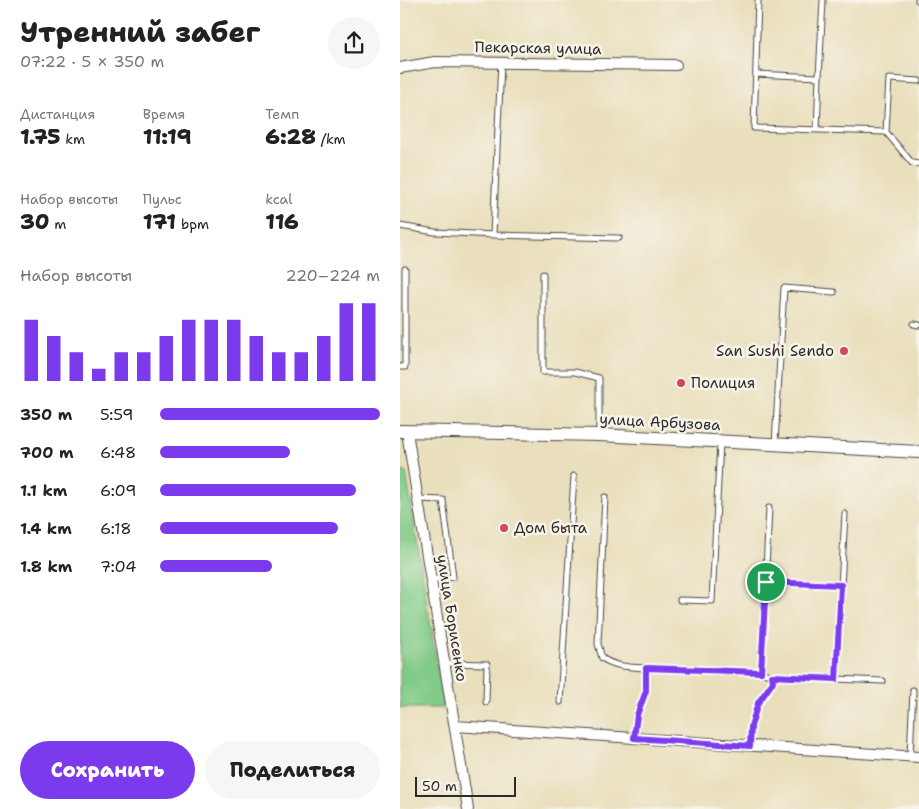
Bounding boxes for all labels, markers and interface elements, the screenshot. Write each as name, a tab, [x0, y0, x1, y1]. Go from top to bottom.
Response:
text: Утренний забег	[20, 13, 260, 51]
button: share	[328, 17, 380, 69]
street label: Пекарская улица	[474, 37, 602, 59]
text: 07:22 · 5 × 350 m	[20, 51, 164, 72]
text: Дистанция	[20, 105, 95, 123]
text: Время	[143, 105, 185, 123]
text: Темп	[265, 105, 299, 123]
text: 1.75	[20, 123, 60, 151]
text: 11:19	[143, 123, 191, 151]
text: 6:28	[265, 123, 316, 151]
text: km	[60, 130, 85, 148]
text: /km	[316, 130, 346, 148]
text: Набор высоты	[20, 190, 118, 208]
text: Пульс	[143, 190, 182, 208]
text: kcal	[265, 190, 293, 208]
text: 30	[20, 208, 49, 236]
text: 171	[143, 208, 176, 236]
text: 116	[265, 208, 299, 236]
text: m	[49, 215, 66, 233]
text: bpm	[176, 215, 209, 233]
text: Набор высоты	[20, 265, 132, 286]
text: 220–224 m	[286, 265, 380, 286]
place label: San Sushi Sendo	[716, 341, 834, 361]
marker: San Sushi Sendo	[838, 345, 850, 357]
place label: Полиция	[691, 373, 755, 393]
marker: Полиция	[675, 377, 687, 389]
text: 350 m	[20, 404, 72, 425]
text: 5:59	[100, 404, 134, 425]
street label: улица Арбузова	[599, 409, 722, 435]
text: 700 m	[20, 442, 74, 463]
text: 6:48	[100, 442, 136, 463]
text: 1.1 km	[20, 480, 67, 501]
text: 6:09	[100, 480, 136, 501]
text: 1.4 km	[20, 518, 72, 539]
text: 6:18	[100, 518, 132, 539]
place label: Дом быта	[514, 518, 588, 538]
marker: Дом быта	[498, 522, 510, 534]
street label: улица Борисенко	[432, 553, 472, 683]
text: 1.8 km	[20, 556, 72, 577]
text: 7:04	[100, 556, 136, 577]
pin	[745, 561, 787, 603]
icon: arrive	[752, 568, 780, 596]
button: Сохранить	[20, 741, 195, 799]
button: Поделиться	[205, 741, 380, 799]
scale bar	[415, 774, 516, 797]
text: 50 m	[422, 777, 457, 795]

